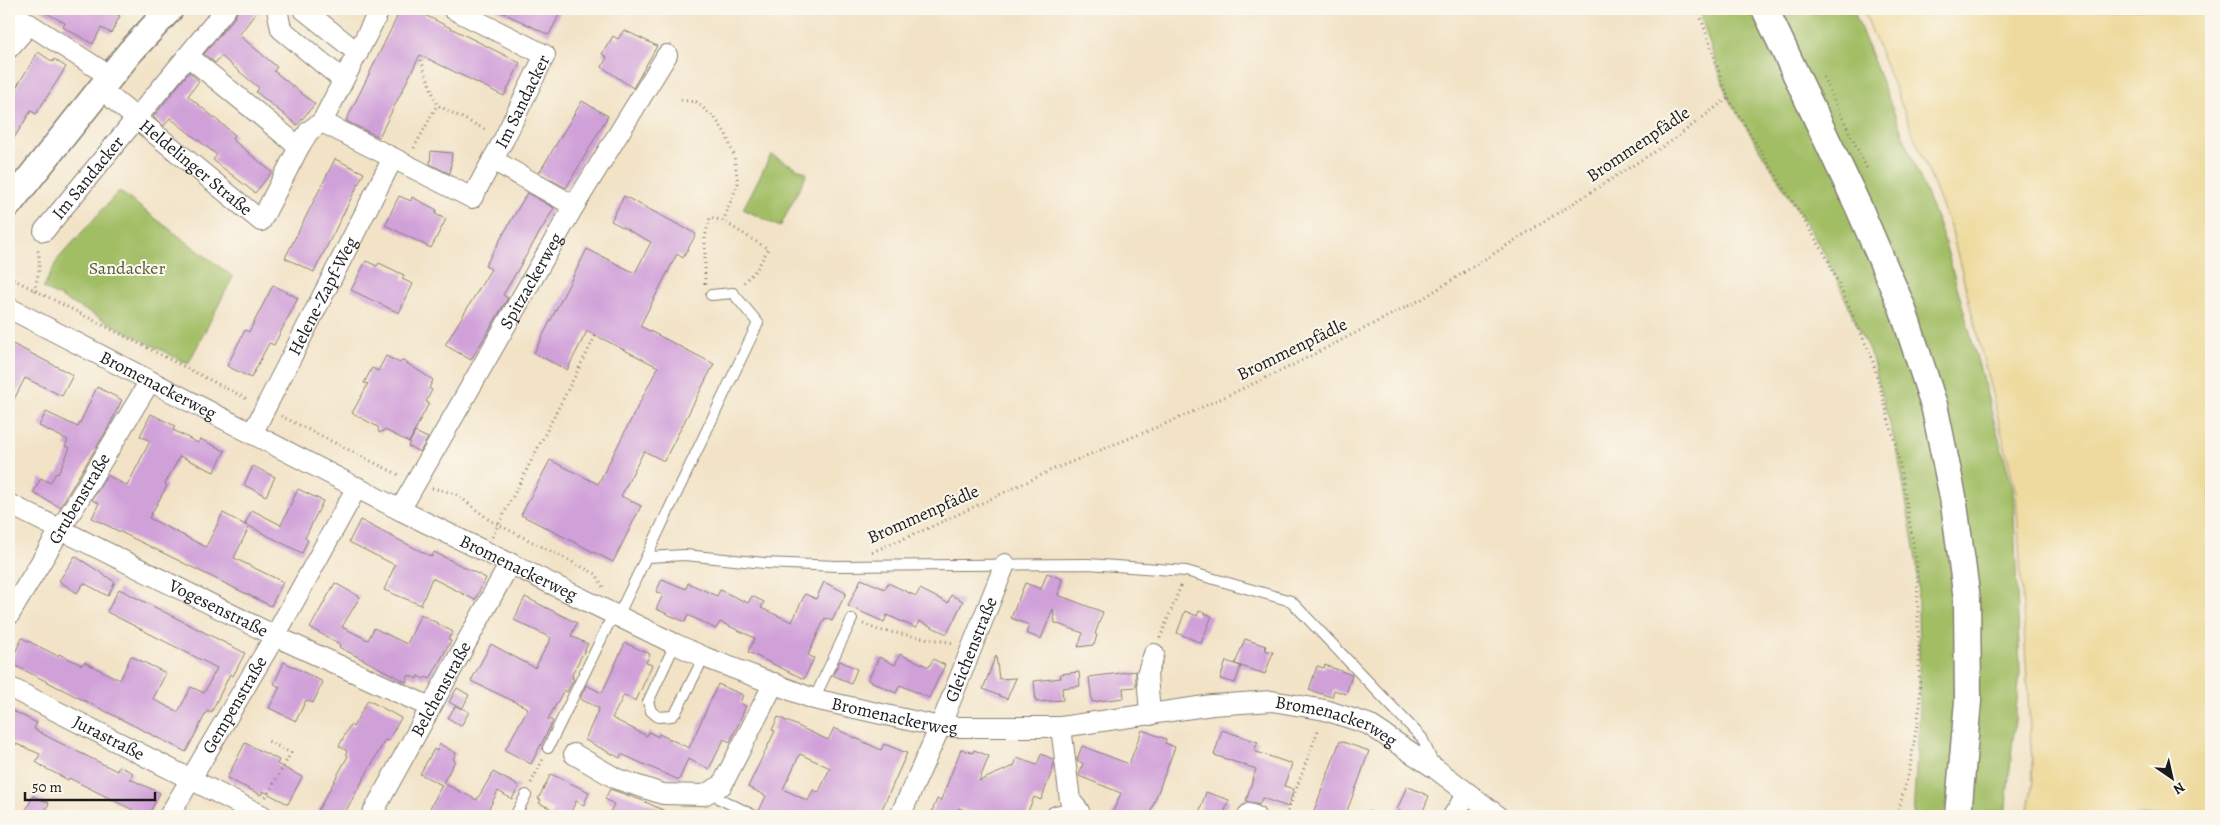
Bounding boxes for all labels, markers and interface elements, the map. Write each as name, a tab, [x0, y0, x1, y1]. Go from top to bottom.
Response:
street label: Im Sandacker	[489, 51, 555, 153]
street label: Brommenpfädle	[1582, 101, 1694, 187]
street label: Heldelinger Straße	[134, 114, 257, 221]
street label: Im Sandacker	[46, 131, 129, 225]
street label: Spitzackerweg	[494, 228, 568, 334]
street label: Helene-Zapf-Weg	[282, 232, 363, 360]
park label: Sandacker	[89, 256, 165, 280]
street label: Brommenpfädle	[1233, 312, 1351, 386]
street label: Bromenackerweg	[96, 345, 221, 425]
street label: Grubenstraße	[42, 448, 116, 549]
street label: Brommenpfädle	[863, 479, 983, 549]
street label: Bromenackerweg	[456, 529, 582, 607]
street label: Vogesenstraße	[164, 573, 272, 643]
street label: Gleichenstraße	[939, 593, 1003, 706]
street label: Belchenstraße	[405, 637, 477, 741]
street label: Gempenstraße	[196, 652, 273, 758]
street label: Bromenackerweg	[1273, 690, 1402, 752]
street label: Bromenackerweg	[829, 691, 958, 739]
street label: Jurastraße	[69, 710, 149, 766]
north arrow	[2148, 752, 2198, 802]
scale bar	[25, 770, 155, 802]
text: 50 m	[32, 777, 62, 797]
text: N	[2169, 778, 2189, 799]

